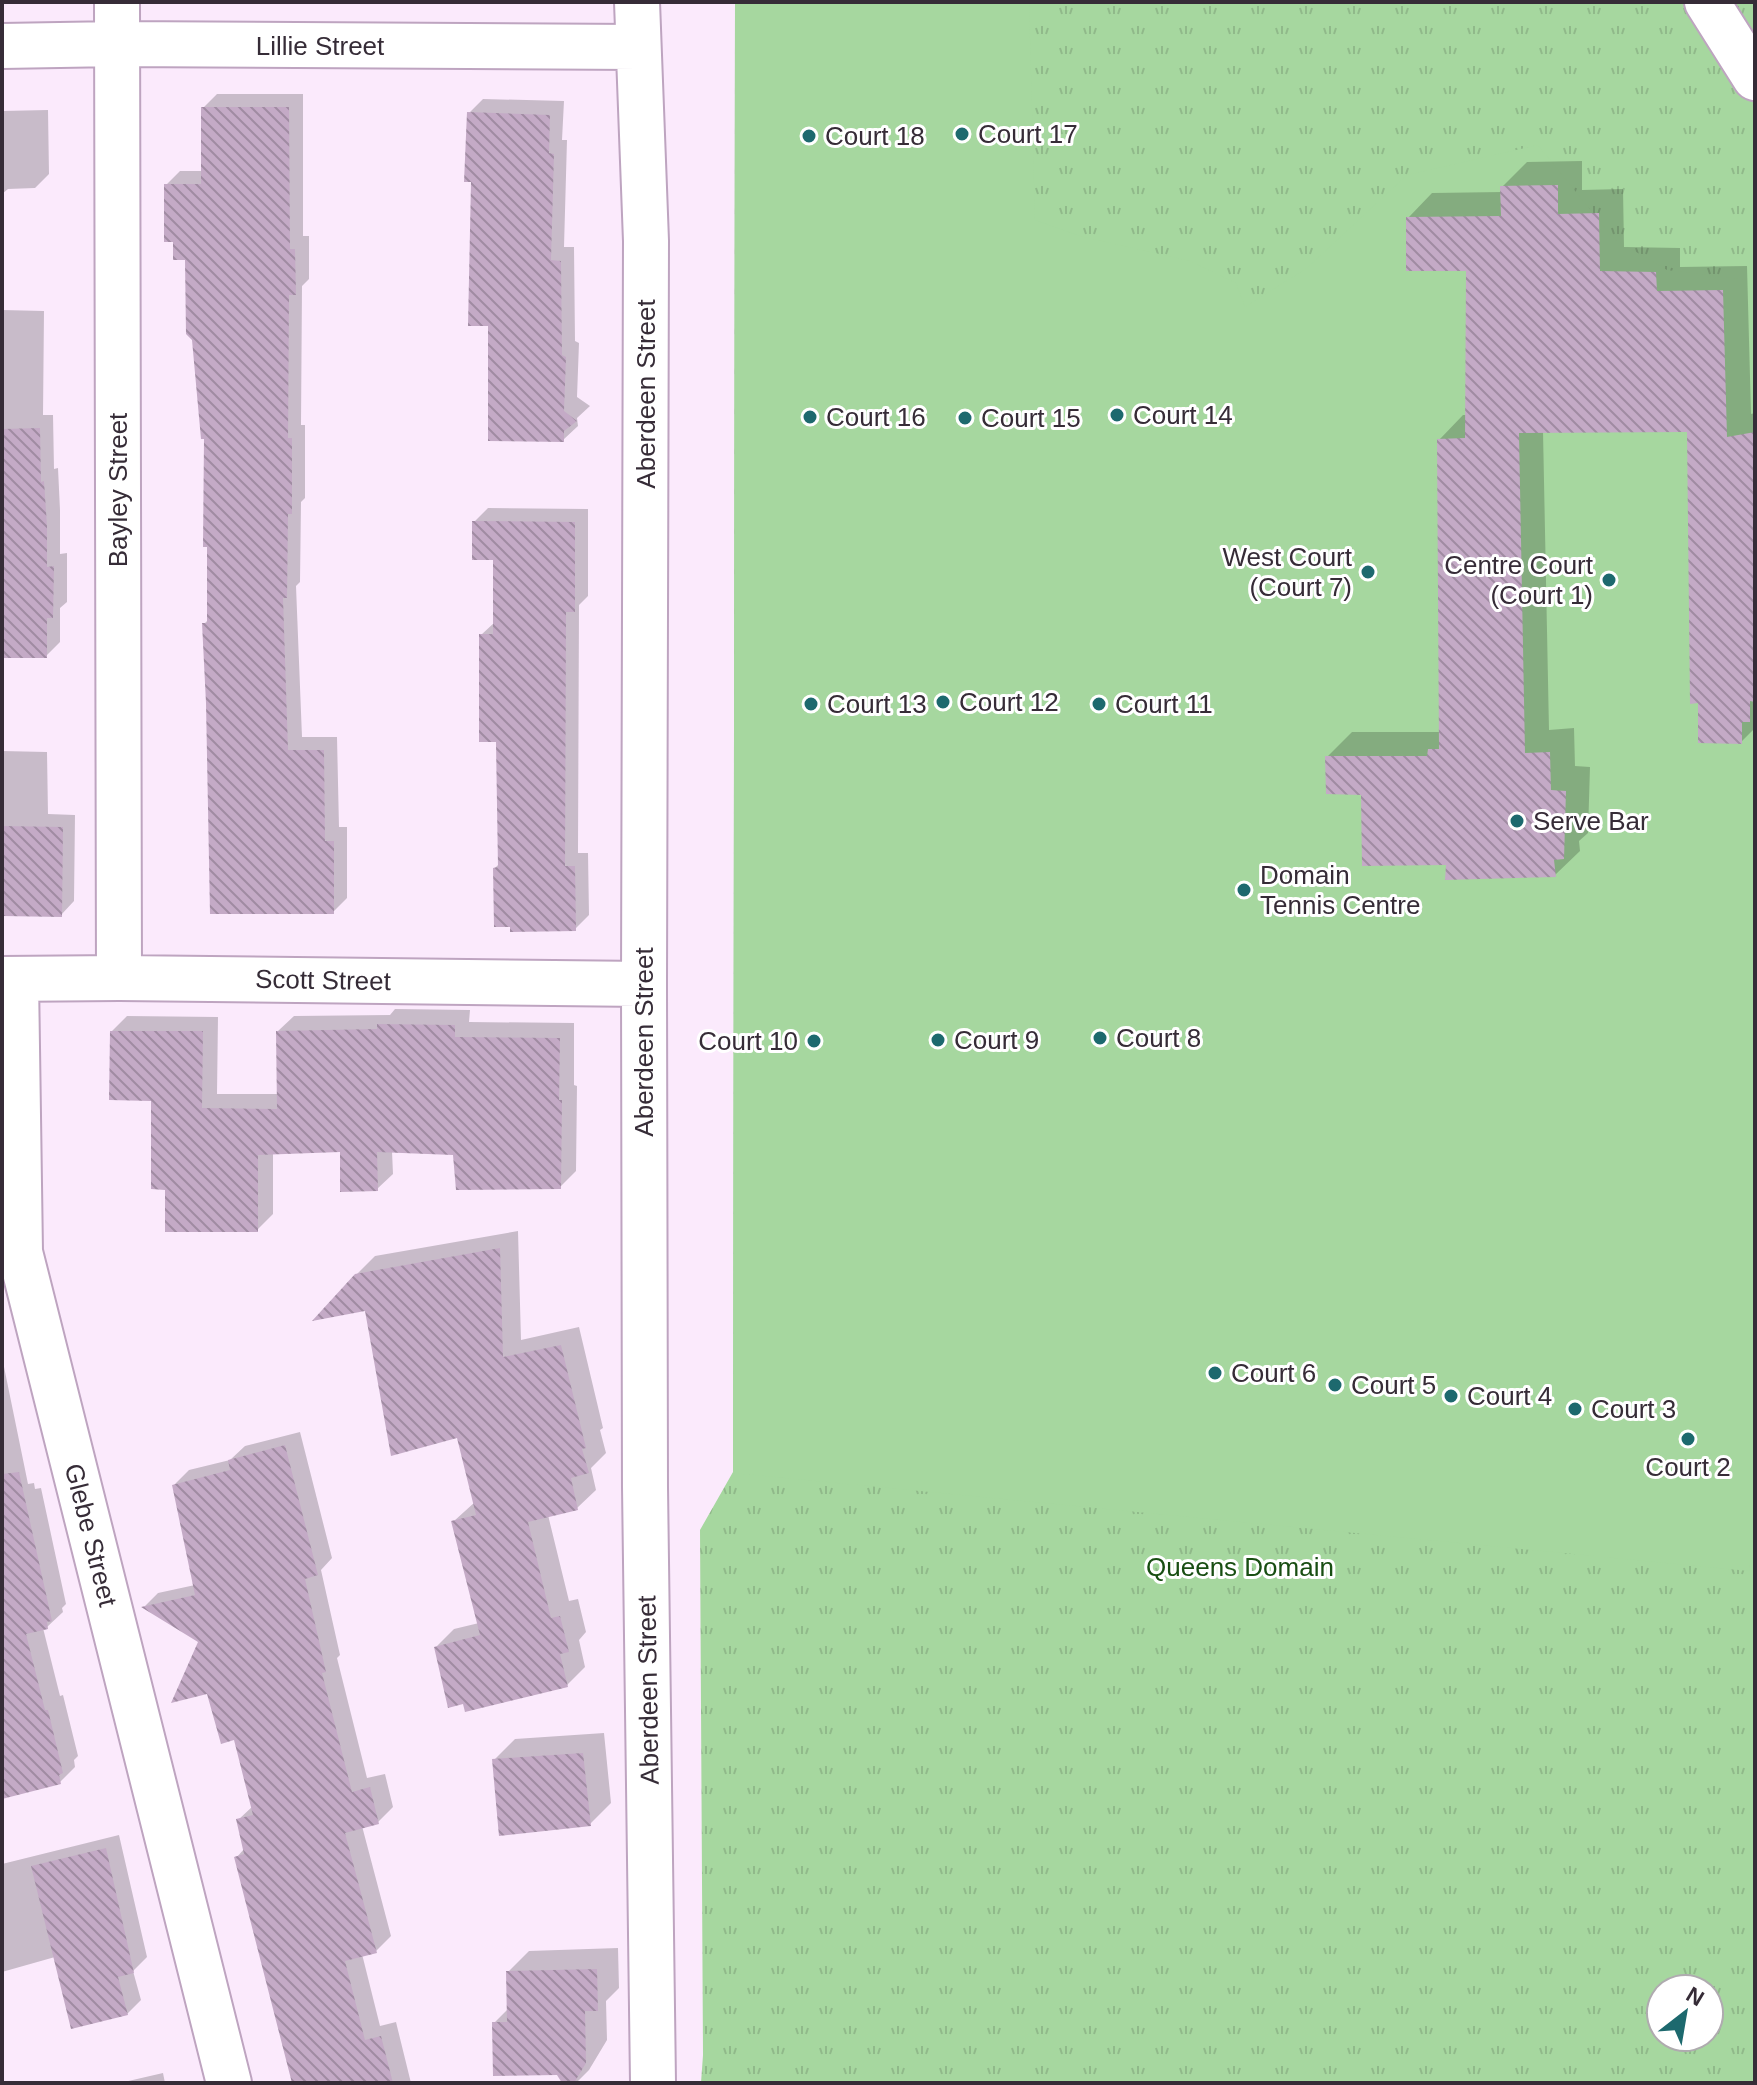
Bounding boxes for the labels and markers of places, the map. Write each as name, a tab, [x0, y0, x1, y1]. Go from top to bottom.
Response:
place label: Court 17	[978, 119, 1078, 149]
place label: Court 18	[825, 121, 925, 151]
marker: Court 17	[953, 125, 971, 143]
marker: Court 18	[800, 127, 818, 145]
place label: Court 14	[1133, 400, 1233, 430]
place label: Court 16	[826, 402, 926, 432]
place label: Court 15	[981, 403, 1081, 433]
marker: Court 14	[1108, 406, 1126, 424]
marker: Court 16	[801, 408, 819, 426]
marker: Court 15	[956, 409, 974, 427]
place label: West Court (Court 7)	[1222, 542, 1353, 602]
place label: Centre Court (Court 1)	[1444, 550, 1594, 610]
marker: West Court (Court 7)	[1359, 563, 1377, 581]
marker: Centre Court (Court 1)	[1600, 571, 1618, 589]
place label: Court 12	[959, 687, 1059, 717]
place label: Court 13	[827, 689, 927, 719]
place label: Court 11	[1115, 689, 1213, 719]
marker: Court 12	[934, 693, 952, 711]
marker: Court 13	[802, 695, 820, 713]
marker: Court 11	[1090, 695, 1108, 713]
place label: Serve Bar	[1533, 806, 1649, 836]
marker: Serve Bar	[1508, 812, 1526, 830]
place label: Domain Tennis Centre	[1260, 860, 1420, 920]
marker: Domain Tennis Centre	[1235, 881, 1253, 899]
place label: Court 8	[1116, 1023, 1201, 1053]
place label: Court 9	[954, 1025, 1039, 1055]
place label: Court 10	[698, 1026, 798, 1056]
marker: Court 8	[1091, 1029, 1109, 1047]
marker: Court 9	[929, 1031, 947, 1049]
marker: Court 10	[805, 1032, 823, 1050]
place label: Court 6	[1231, 1358, 1316, 1388]
marker: Court 6	[1206, 1364, 1224, 1382]
place label: Court 5	[1351, 1370, 1436, 1400]
marker: Court 5	[1326, 1376, 1344, 1394]
place label: Court 4	[1467, 1381, 1552, 1411]
marker: Court 4	[1442, 1387, 1460, 1405]
place label: Court 3	[1591, 1394, 1676, 1424]
marker: Court 3	[1566, 1400, 1584, 1418]
marker: Court 2	[1679, 1430, 1697, 1448]
place label: Court 2	[1645, 1452, 1731, 1482]

